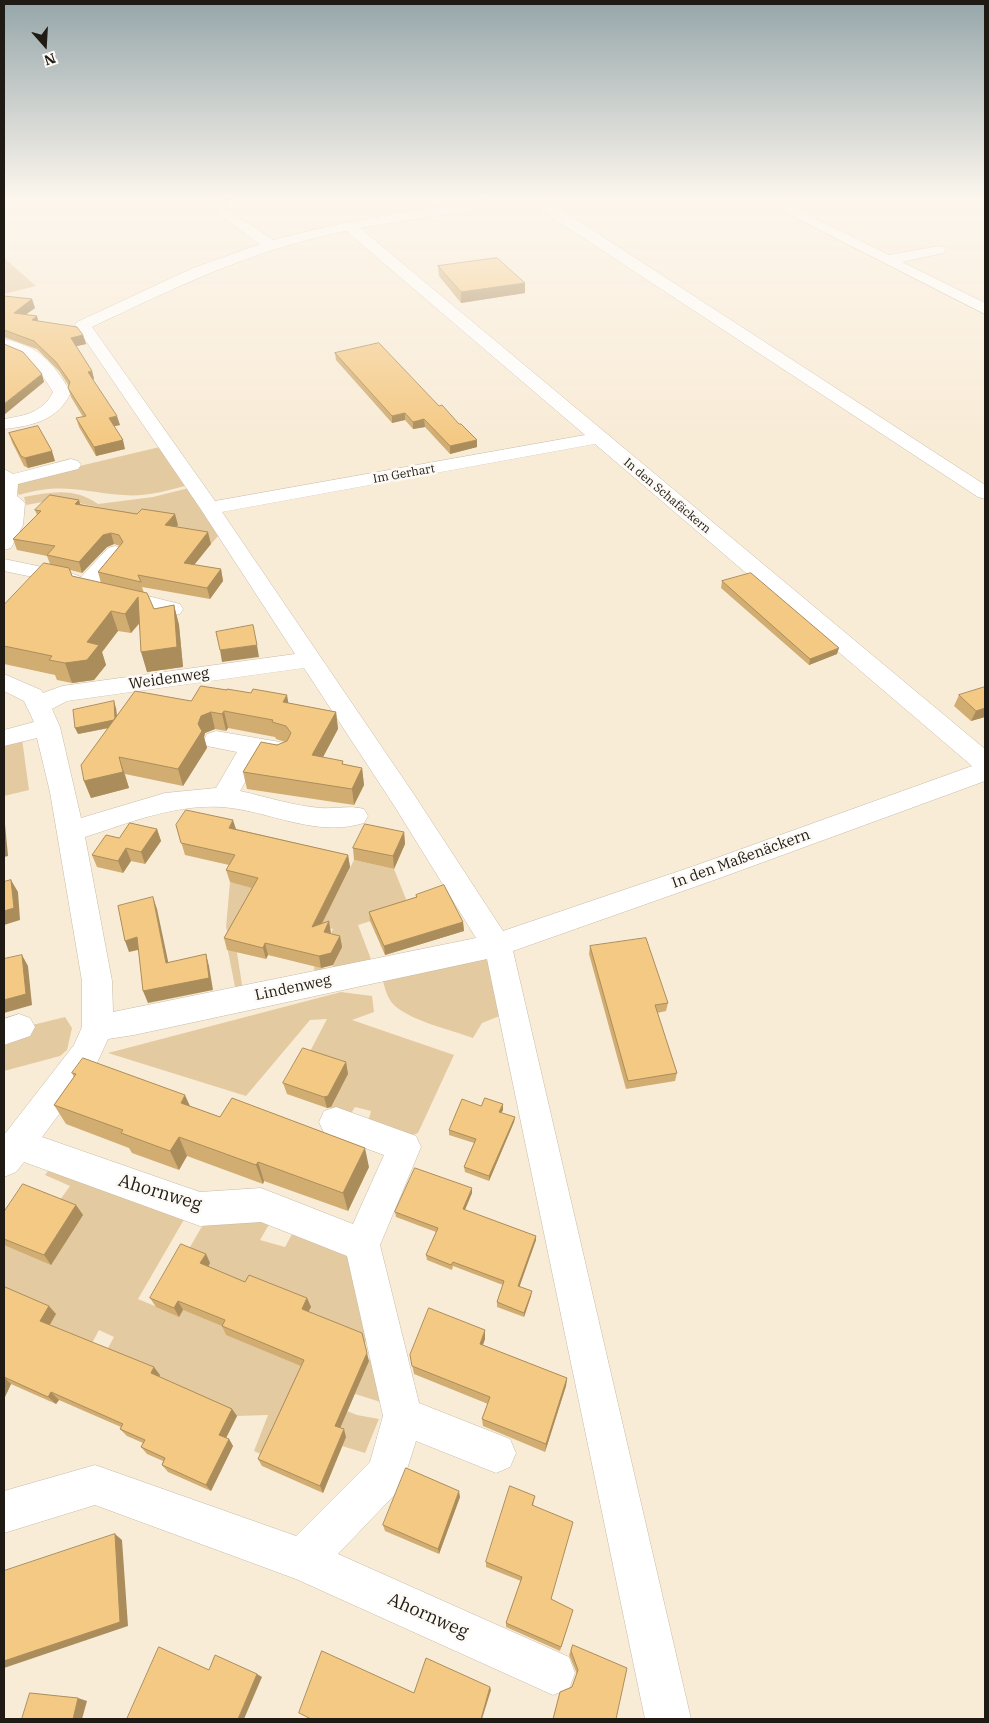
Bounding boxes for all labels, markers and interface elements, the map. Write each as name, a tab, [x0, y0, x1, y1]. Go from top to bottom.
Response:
north arrow	[20, 20, 70, 70]
text: N	[42, 49, 58, 69]
street label: In den Schafäckern	[621, 455, 713, 537]
street label: Im Gerhart	[372, 461, 436, 487]
street label: Weidenweg	[128, 664, 210, 694]
street label: In den Maßenäckern	[669, 826, 813, 892]
street label: Lindenweg	[253, 971, 333, 1005]
street label: Ahornweg	[116, 1170, 204, 1216]
street label: Ahornweg	[384, 1589, 472, 1643]

